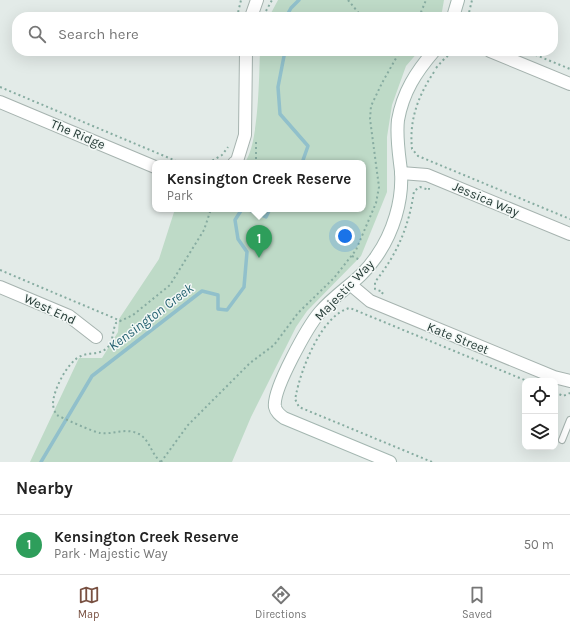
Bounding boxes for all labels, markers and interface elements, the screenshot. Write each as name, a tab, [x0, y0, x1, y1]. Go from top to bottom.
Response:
search box	[12, 12, 558, 56]
icon: search	[26, 23, 48, 45]
text: Search here	[58, 25, 139, 43]
street label: The Ridge	[49, 116, 108, 152]
popup	[152, 160, 366, 212]
text: Kensington Creek Reserve	[167, 170, 351, 188]
street label: Jessica Way	[450, 178, 522, 220]
text: Park	[167, 188, 193, 203]
pin: 1	[246, 225, 272, 258]
your location	[335, 226, 355, 246]
street label: Majestic Way	[311, 256, 377, 324]
water label: Kensington Creek	[105, 279, 197, 354]
street label: West End	[22, 290, 78, 328]
street label: Kate Street	[425, 319, 491, 357]
map controls	[522, 378, 558, 450]
button: locate	[522, 378, 558, 414]
button: layers	[522, 414, 558, 450]
text: Nearby	[16, 478, 73, 498]
text: Kensington Creek Reserve	[54, 528, 239, 546]
text: 1	[27, 537, 31, 552]
text: 50 m	[524, 537, 554, 552]
text: Park · Majestic Way	[54, 546, 168, 561]
tab: Map	[78, 584, 100, 621]
tab: Directions	[255, 584, 307, 621]
tab: Saved	[462, 584, 492, 621]

